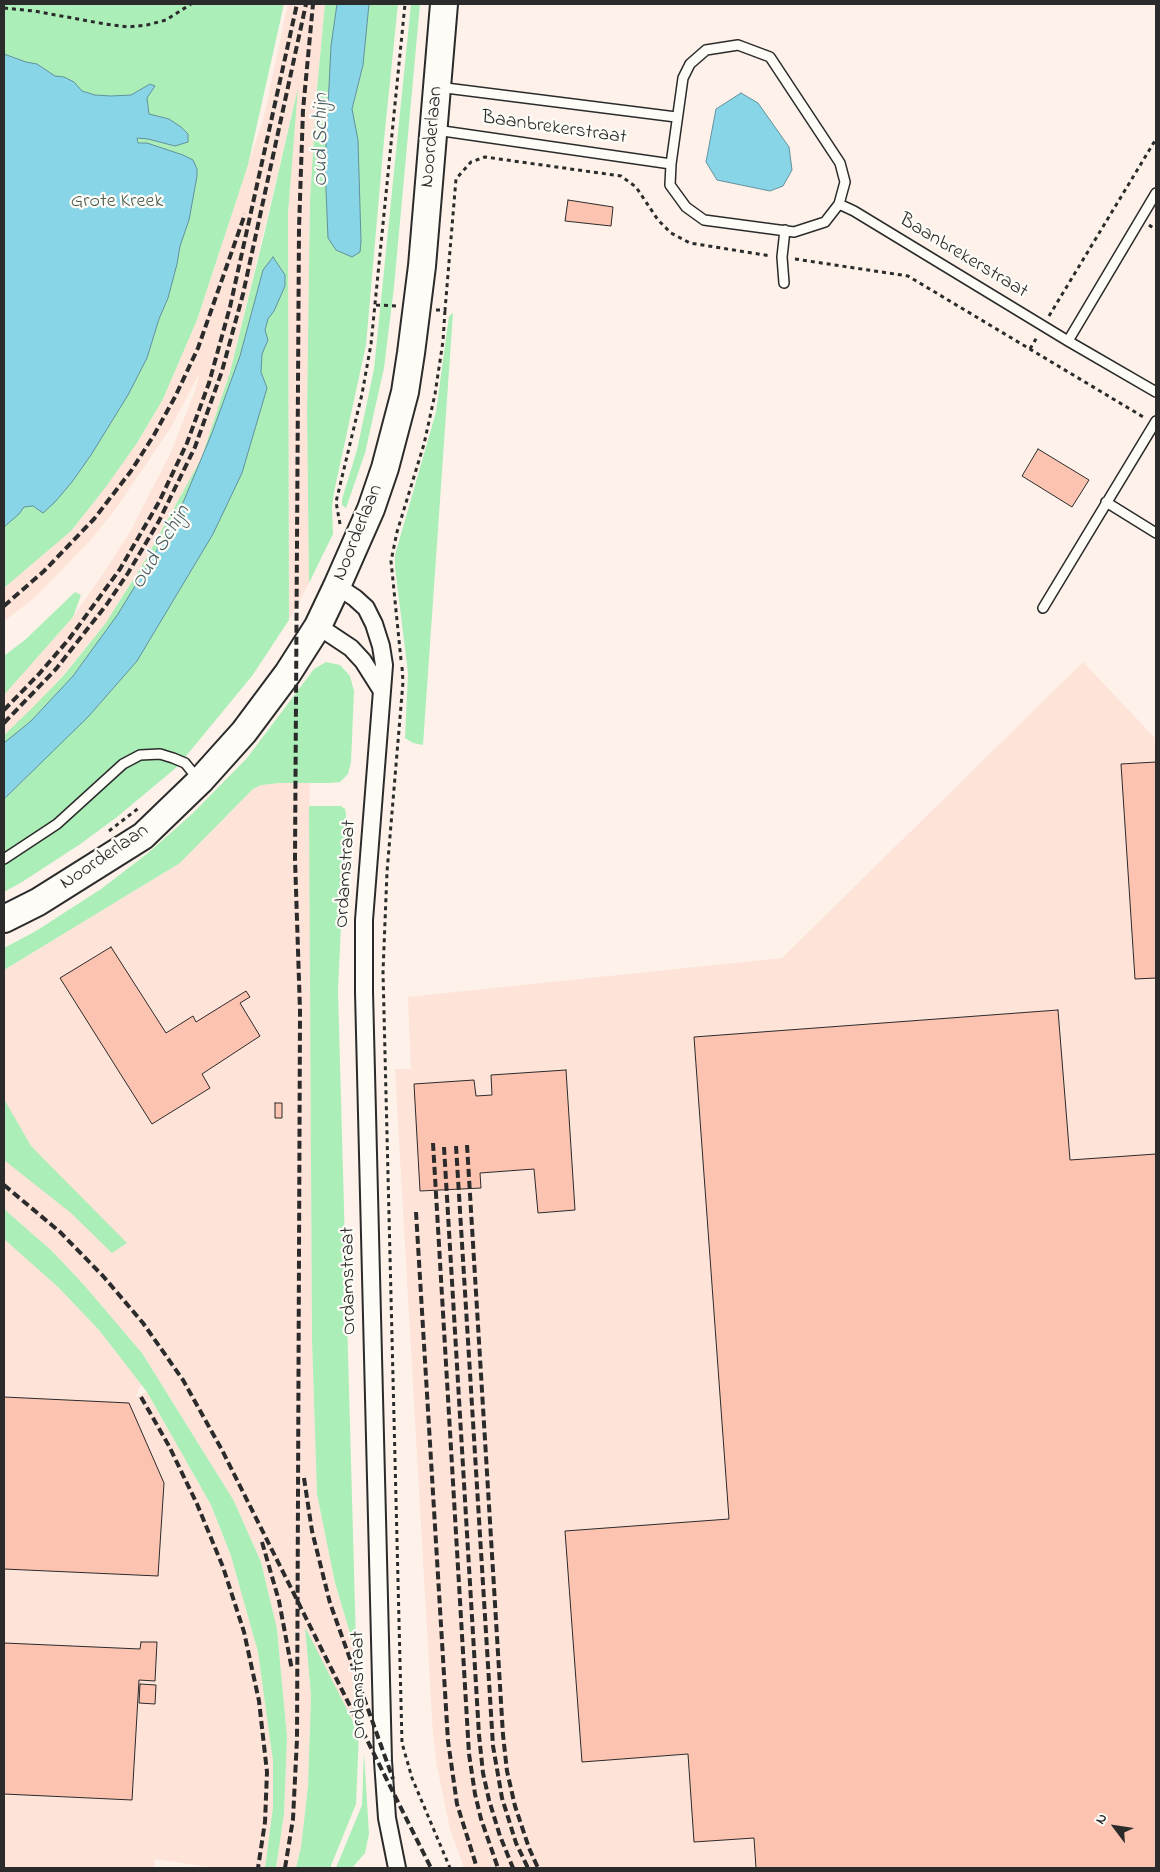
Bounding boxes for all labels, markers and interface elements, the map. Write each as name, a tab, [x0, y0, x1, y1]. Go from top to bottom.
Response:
street label: Noorderlaan	[417, 85, 449, 189]
water label: Oud Schijn	[310, 93, 336, 187]
street label: Baanbrekerstraat	[480, 107, 628, 151]
park label: Grote Kreek	[71, 191, 163, 215]
street label: Baanbrekerstraat	[894, 209, 1032, 305]
street label: Noorderlaan	[329, 481, 389, 585]
water label: Oud Schijn	[127, 501, 197, 595]
street label: Ordamstraat	[331, 819, 363, 929]
street label: Noorderlaan	[56, 820, 154, 896]
street label: Ordamstraat	[337, 1227, 363, 1335]
street label: Ordamstraat	[347, 1631, 373, 1739]
north arrow	[1090, 1802, 1140, 1852]
text: N	[1090, 1810, 1113, 1828]

